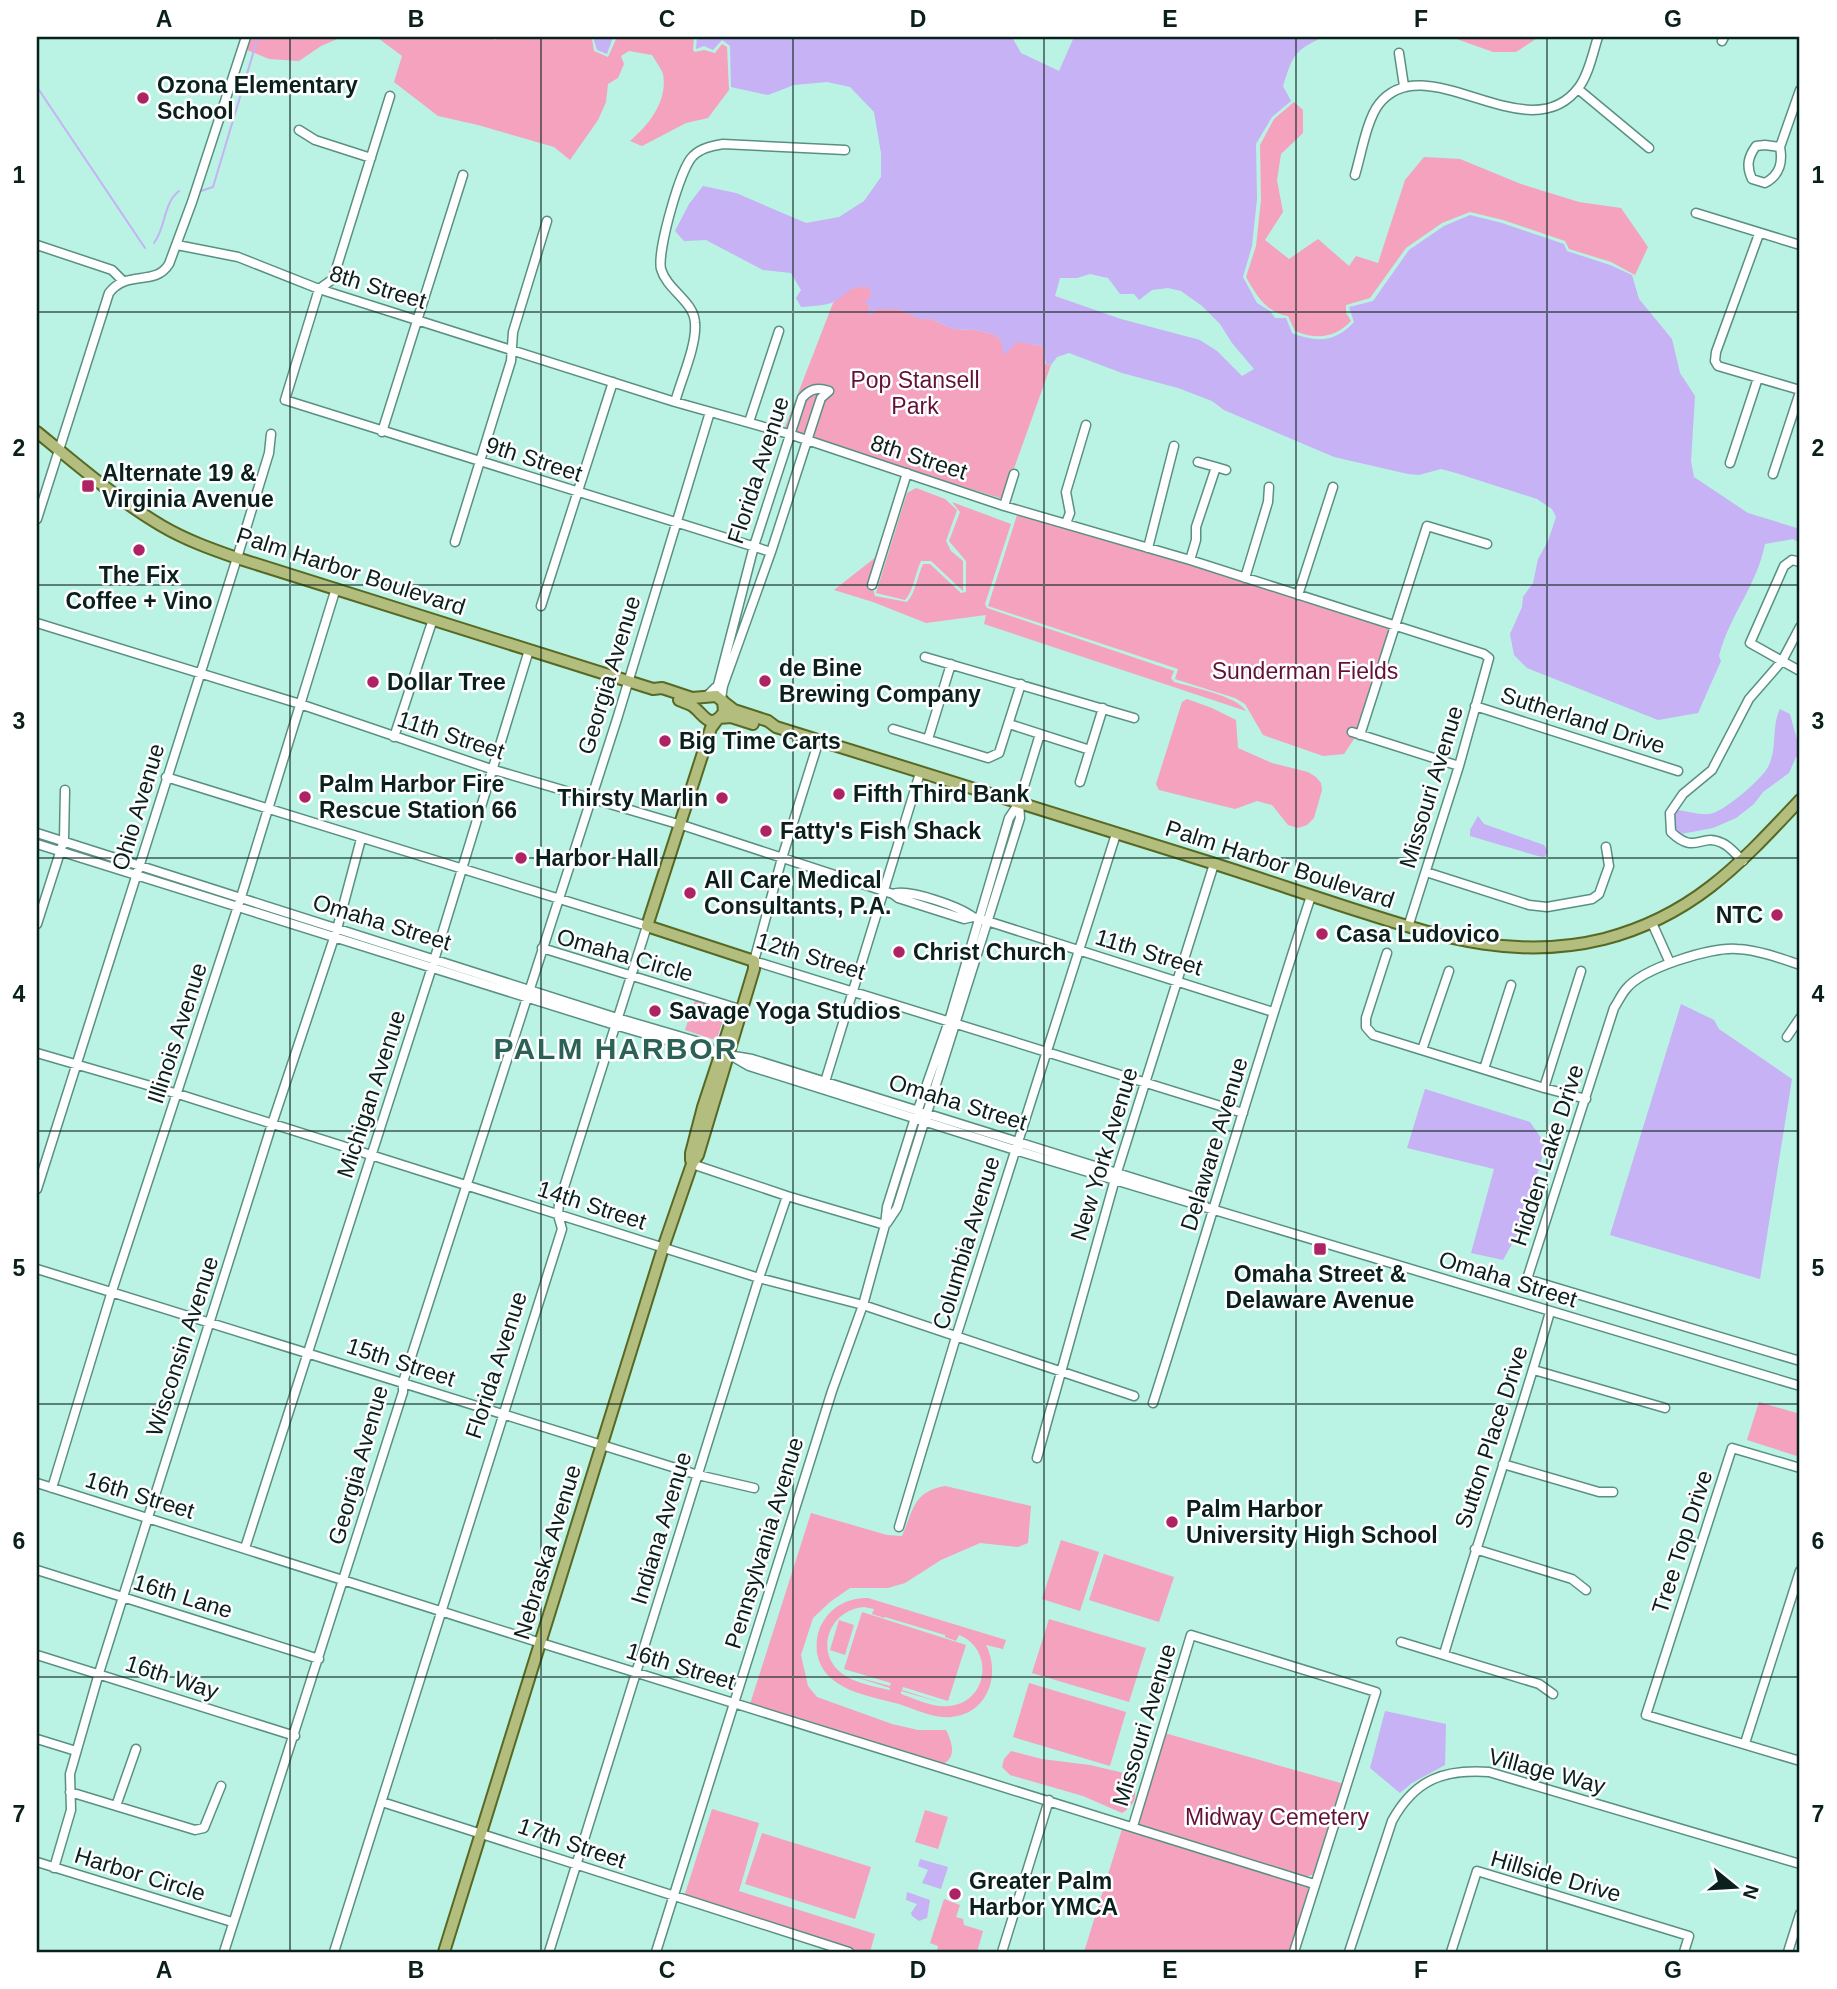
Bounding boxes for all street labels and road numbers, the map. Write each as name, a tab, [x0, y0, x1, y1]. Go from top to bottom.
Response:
street label: 8th Street	[327, 260, 430, 314]
street label: Florida Avenue	[722, 393, 794, 547]
street label: 8th Street	[868, 429, 971, 485]
street label: 9th Street	[483, 431, 586, 487]
street label: Palm Harbor Boulevard	[233, 522, 469, 620]
street label: Georgia Avenue	[573, 593, 645, 757]
street label: Sutherland Drive	[1498, 681, 1668, 759]
street label: Missouri Avenue	[1394, 703, 1468, 871]
street label: 11th Street	[394, 706, 508, 765]
street label: Ohio Avenue	[106, 740, 170, 874]
street label: Palm Harbor Boulevard	[1162, 815, 1398, 913]
street label: Omaha Street	[310, 889, 455, 956]
street label: Omaha Circle	[554, 923, 696, 987]
street label: 11th Street	[1092, 923, 1206, 981]
street label: 12th Street	[753, 927, 869, 985]
street label: Illinois Avenue	[142, 959, 212, 1107]
street label: Michigan Avenue	[332, 1007, 410, 1181]
street label: Delaware Avenue	[1175, 1054, 1253, 1234]
street label: Hidden Lake Drive	[1505, 1061, 1589, 1249]
street label: New York Avenue	[1065, 1064, 1143, 1244]
street label: Omaha Street	[886, 1069, 1031, 1136]
street label: Columbia Avenue	[927, 1153, 1005, 1333]
street label: 14th Street	[534, 1175, 650, 1235]
street label: Omaha Street	[1436, 1246, 1581, 1313]
street label: Wisconsin Avenue	[141, 1253, 223, 1439]
street label: Florida Avenue	[460, 1288, 532, 1442]
street label: 15th Street	[343, 1332, 459, 1392]
street label: Sutton Place Drive	[1449, 1342, 1533, 1532]
street label: Georgia Avenue	[323, 1382, 393, 1548]
street label: Pennsylvania Avenue	[719, 1434, 809, 1652]
street label: Indiana Avenue	[625, 1449, 697, 1607]
street label: Nebraska Avenue	[508, 1462, 586, 1642]
street label: 16th Street	[82, 1466, 198, 1524]
street label: Tree Top Drive	[1647, 1467, 1717, 1617]
street label: 16th Lane	[130, 1569, 236, 1623]
street label: 16th Street	[623, 1637, 739, 1695]
street label: Missouri Avenue	[1107, 1641, 1181, 1809]
street label: 16th Way	[122, 1650, 222, 1704]
street label: Village Way	[1486, 1743, 1609, 1799]
street label: 17th Street	[515, 1812, 630, 1874]
street label: Harbor Circle	[71, 1842, 209, 1906]
street label: Hillside Drive	[1488, 1845, 1624, 1907]

